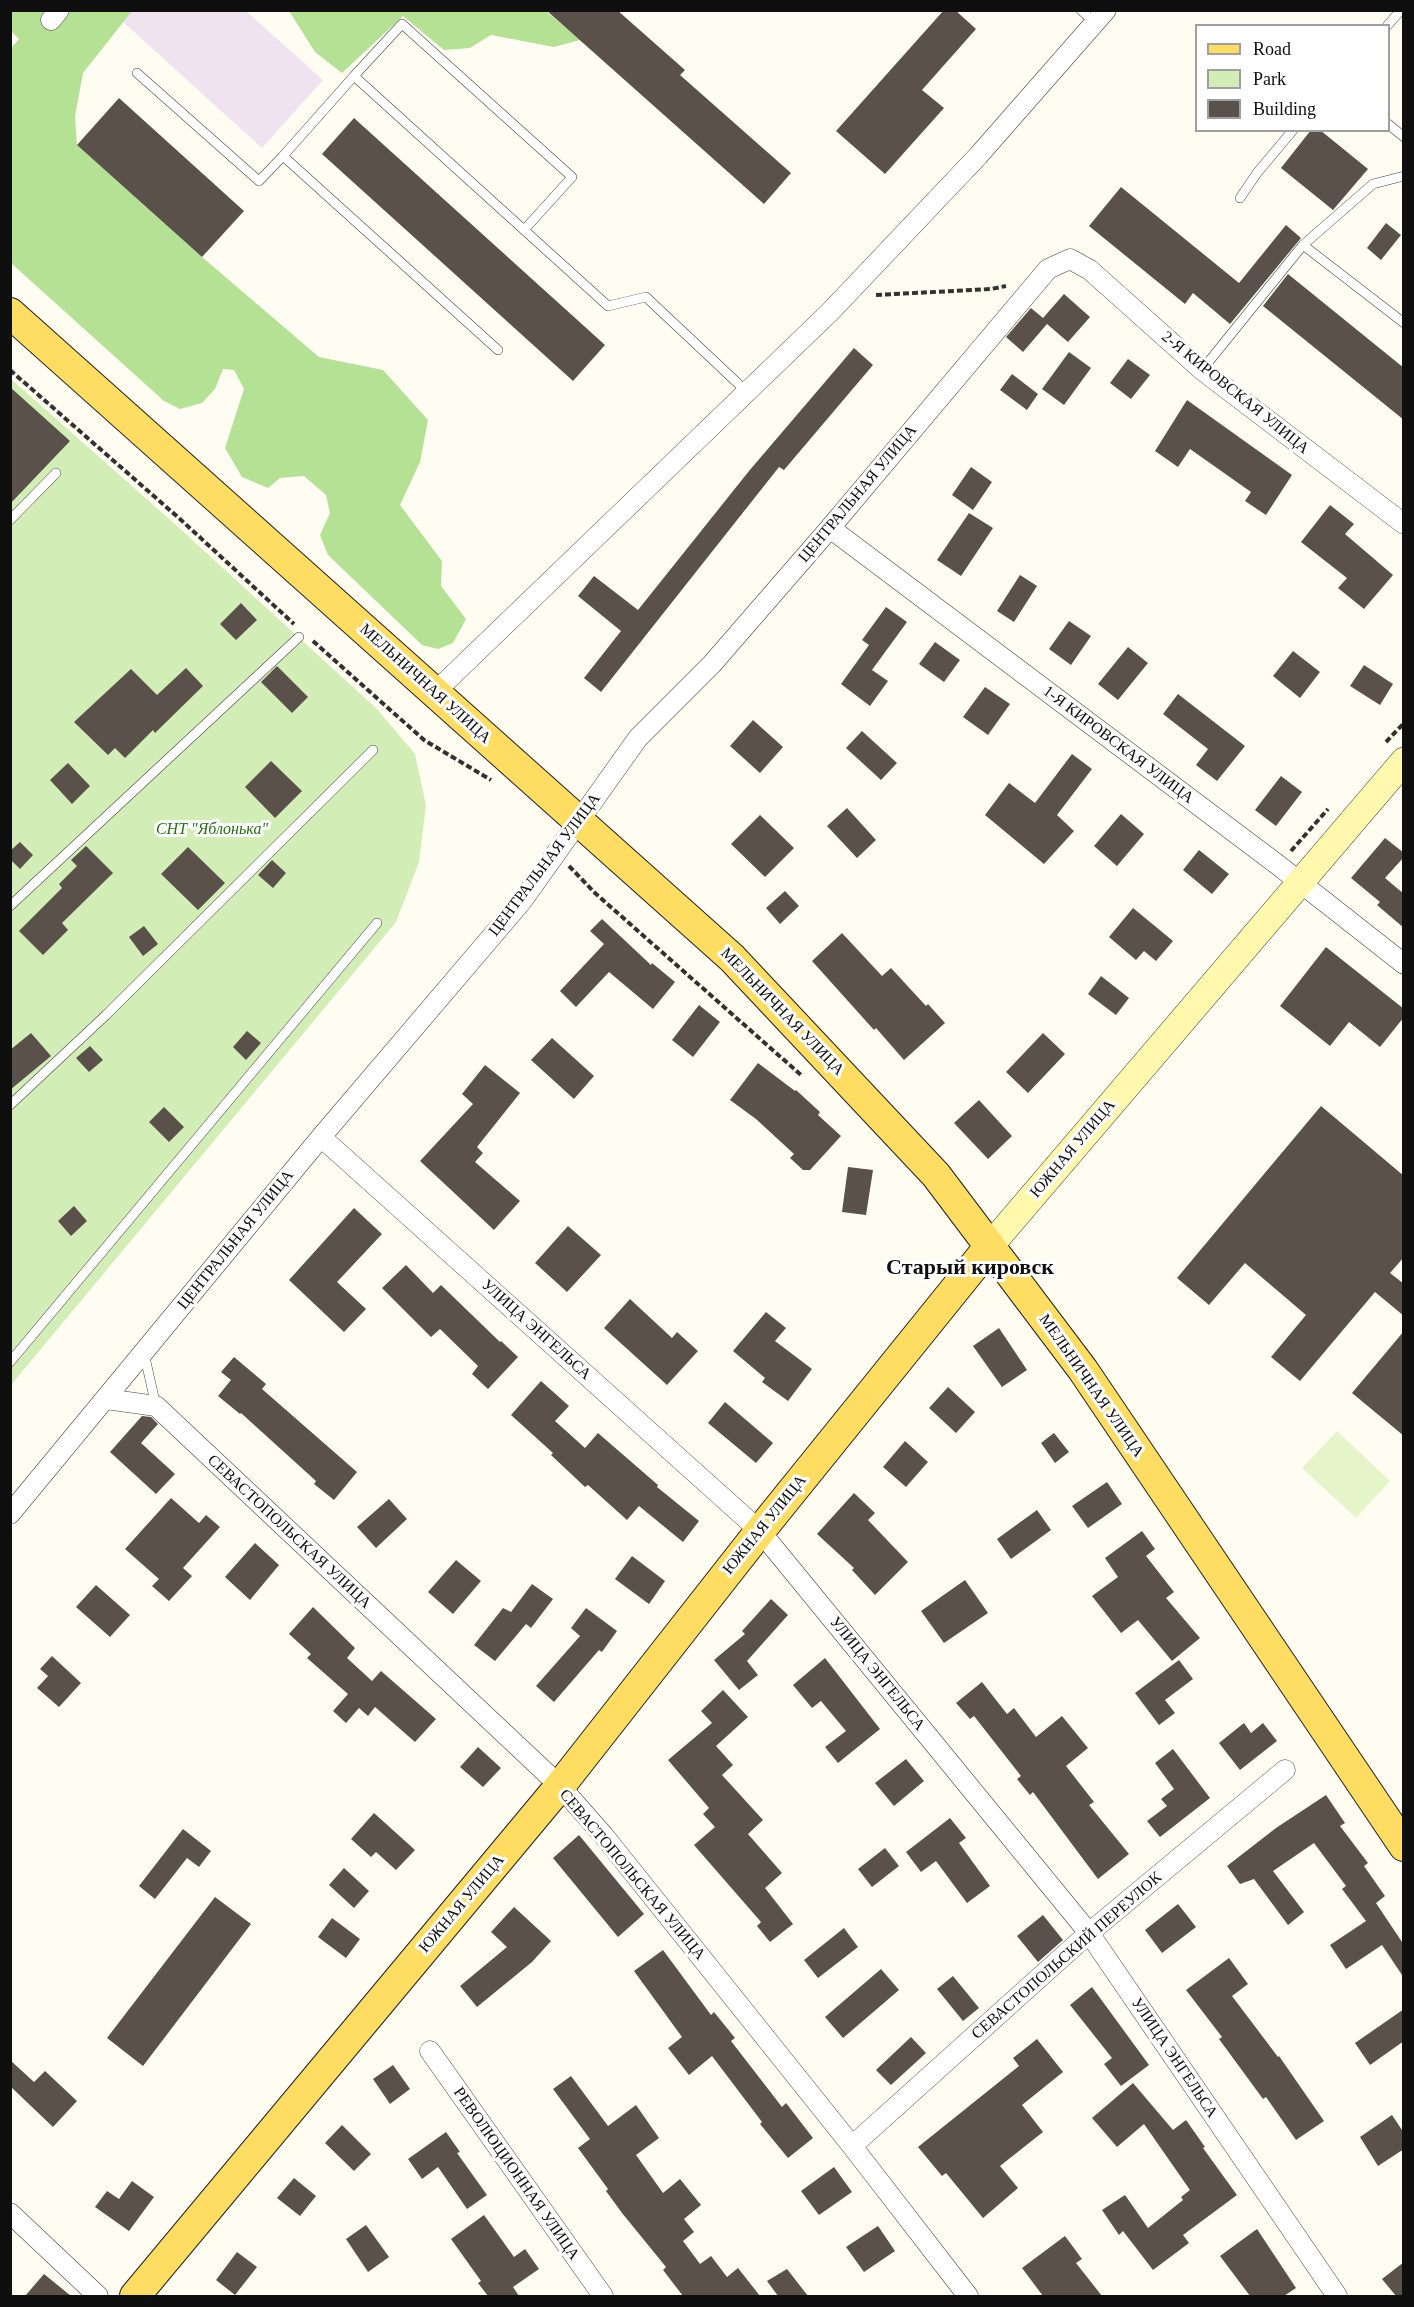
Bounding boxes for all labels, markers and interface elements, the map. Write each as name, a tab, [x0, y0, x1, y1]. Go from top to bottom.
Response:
legend	[1195, 24, 1390, 132]
text: Road	[1253, 39, 1291, 59]
text: Park	[1253, 69, 1286, 89]
text: Building	[1253, 99, 1316, 119]
street label: 2-Я КИРОВСКАЯ УЛИЦА	[1157, 328, 1313, 458]
street label: ЦЕНТРАЛЬНАЯ УЛИЦА	[795, 421, 921, 567]
street label: МЕЛЬНИЧНАЯ УЛИЦА	[355, 620, 495, 748]
street label: 1-Я КИРОВСКАЯ УЛИЦА	[1039, 682, 1197, 808]
street label: ЦЕНТРАЛЬНАЯ УЛИЦА	[485, 790, 605, 940]
park label: СНТ "Яблонька"	[156, 820, 268, 840]
street label: МЕЛЬНИЧНАЯ УЛИЦА	[716, 944, 848, 1080]
street label: ЮЖНАЯ УЛИЦА	[1026, 1096, 1120, 1202]
street label: ЦЕНТРАЛЬНАЯ УЛИЦА	[174, 1166, 298, 1314]
district label: Старый кировск	[886, 1255, 1054, 1281]
street label: УЛИЦА ЭНГЕЛЬСА	[477, 1276, 595, 1384]
street label: МЕЛЬНИЧНАЯ УЛИЦА	[1034, 1311, 1148, 1461]
street label: СЕВАСТОПОЛЬСКАЯ УЛИЦА	[203, 1451, 375, 1613]
street label: ЮЖНАЯ УЛИЦА	[719, 1471, 811, 1579]
street label: УЛИЦА ЭНГЕЛЬСА	[825, 1613, 929, 1735]
street label: СЕВАСТОПОЛЬСКАЯ УЛИЦА	[555, 1786, 709, 1964]
street label: ЮЖНАЯ УЛИЦА	[415, 1851, 509, 1957]
street label: СЕВАСТОПОЛЬСКИЙ ПЕРЕУЛОК	[968, 1868, 1166, 2044]
street label: УЛИЦА ЭНГЕЛЬСА	[1127, 1994, 1221, 2122]
street label: РЕВОЛЮЦИОННАЯ УЛИЦА	[449, 2084, 583, 2264]

